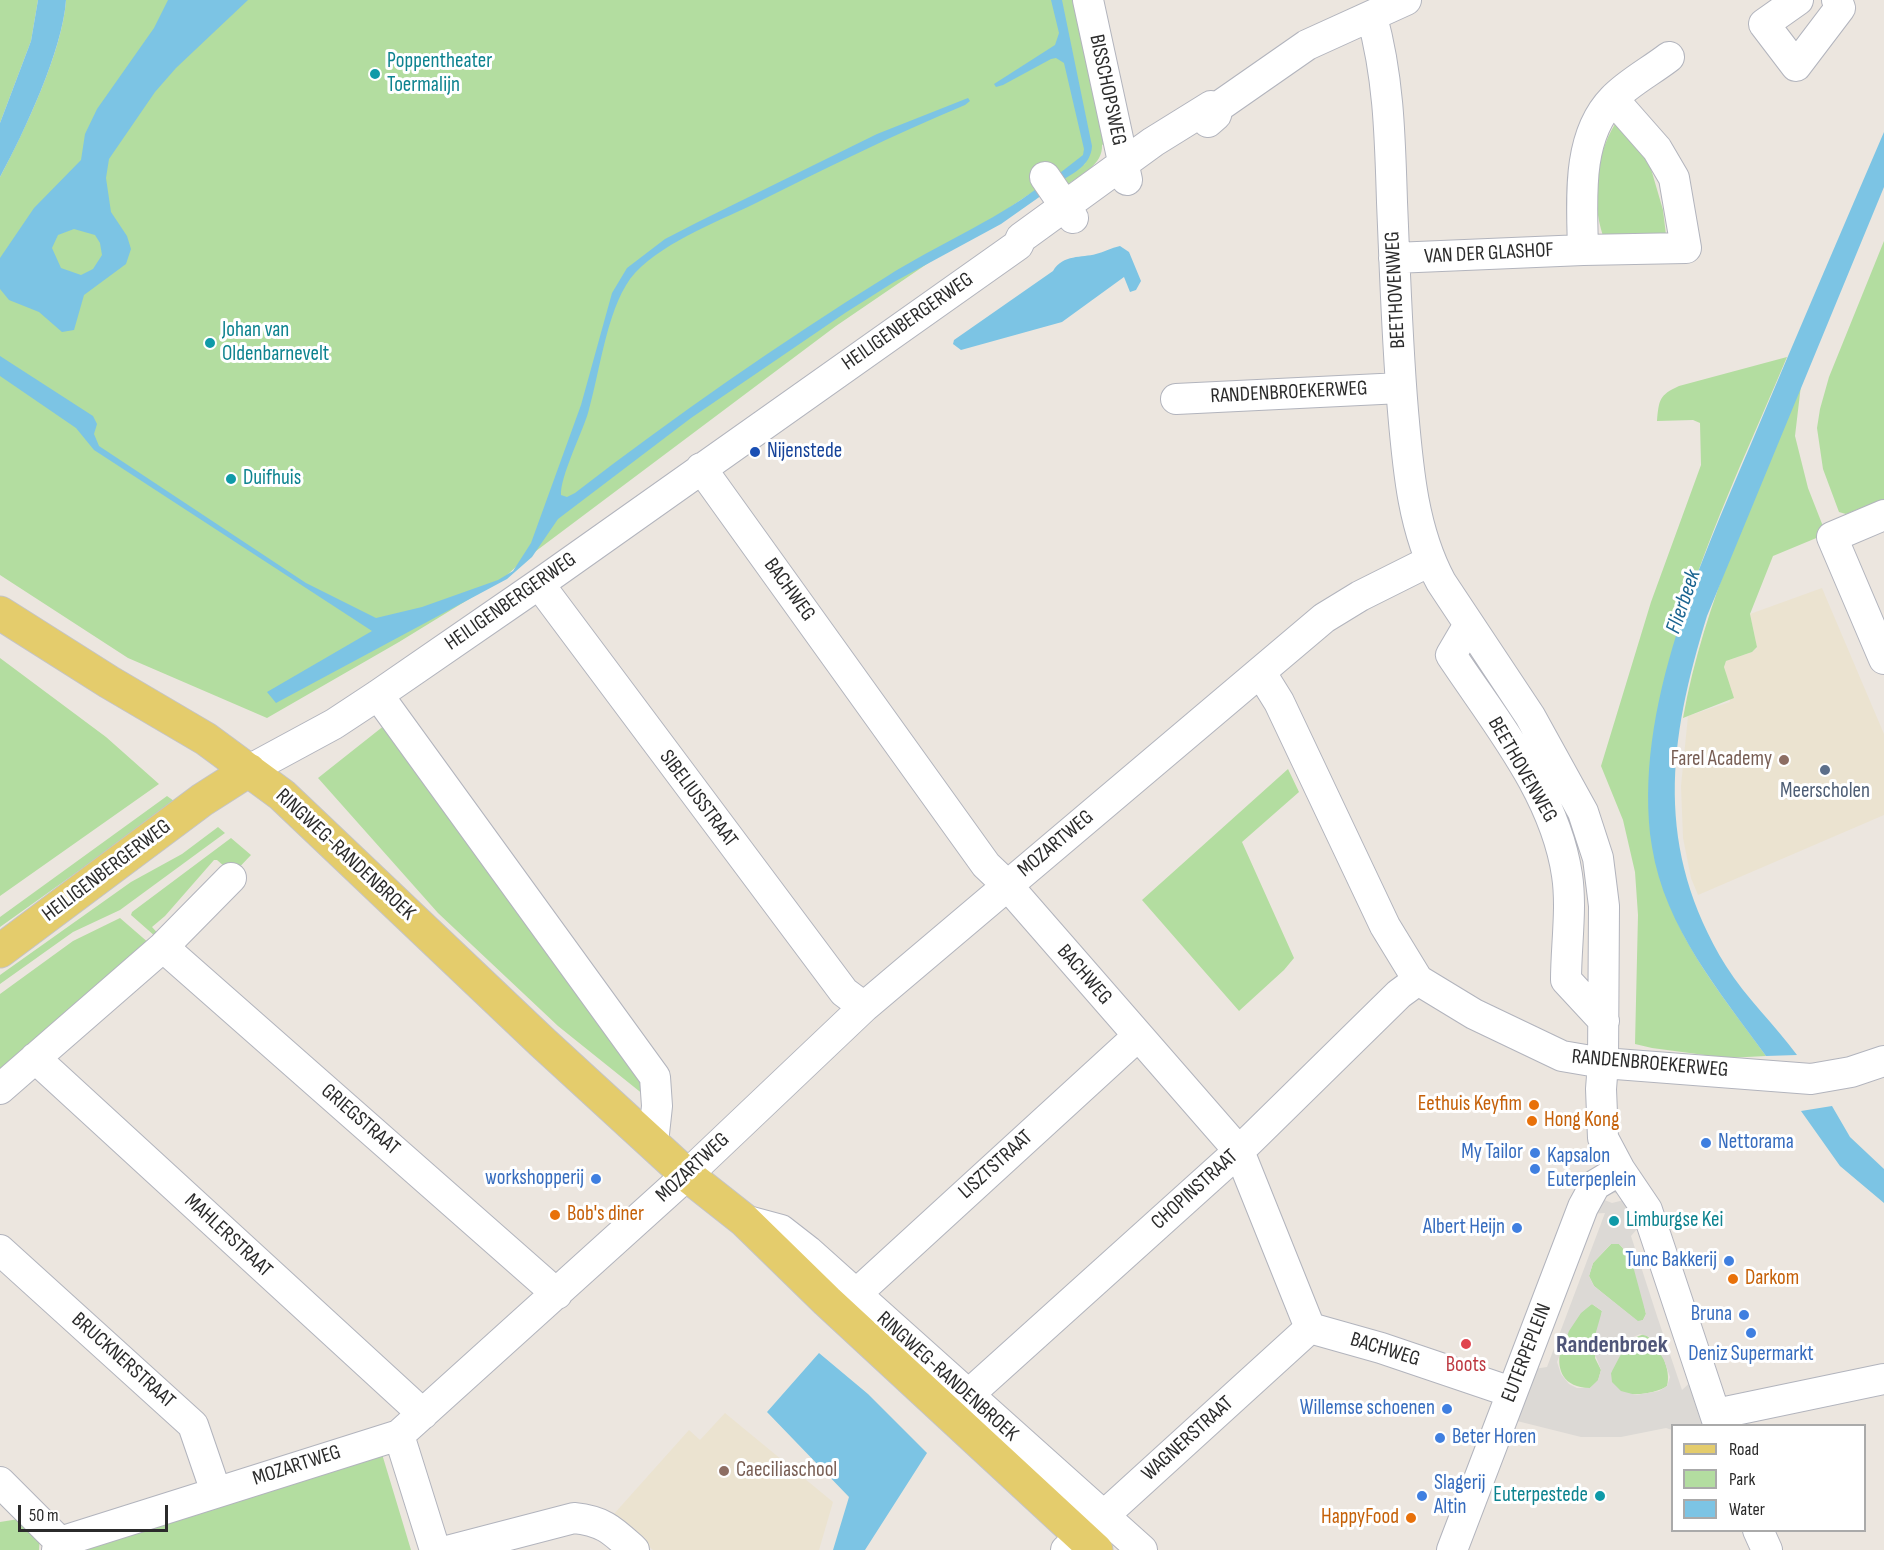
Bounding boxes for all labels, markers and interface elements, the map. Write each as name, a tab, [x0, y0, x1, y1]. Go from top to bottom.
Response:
street label: BISSCHOPSWEG	[1083, 32, 1131, 148]
place label: Poppentheater Toermalijn	[387, 49, 492, 99]
marker: Poppentheater Toermalijn	[368, 67, 382, 81]
street label: BEETHOVENWEG	[1380, 231, 1412, 349]
street label: VAN DER GLASHOF	[1424, 238, 1554, 270]
street label: HEILIGENBERGERWEG	[838, 267, 978, 377]
place label: Johan van Oldenbarnevelt	[222, 318, 329, 368]
marker: Johan van Oldenbarnevelt	[203, 336, 217, 350]
street label: RANDENBROEKERWEG	[1210, 376, 1368, 410]
place label: Nijenstede	[767, 439, 842, 465]
marker: Nijenstede	[748, 445, 762, 459]
place label: Duifhuis	[243, 466, 301, 492]
marker: Duifhuis	[224, 472, 238, 486]
street label: HEILIGENBERGERWEG	[441, 547, 581, 657]
street label: BACHWEG	[758, 554, 820, 626]
water label: Flierbeek	[1661, 567, 1707, 637]
street label: BEETHOVENWEG	[1482, 713, 1562, 827]
street label: SIBELIUSSTRAAT	[653, 745, 743, 853]
place label: Farel Academy	[1671, 747, 1772, 773]
marker: Farel Academy	[1777, 753, 1791, 767]
marker: Meerscholen	[1818, 763, 1832, 777]
place label: Meerscholen	[1780, 779, 1870, 805]
street label: RINGWEG-RANDENBROEK	[270, 784, 420, 926]
street label: MOZARTWEG	[1013, 805, 1099, 883]
street label: HEILIGENBERGERWEG	[38, 815, 176, 927]
street label: BACHWEG	[1051, 940, 1117, 1010]
street label: RANDENBROEKERWEG	[1571, 1045, 1729, 1083]
street label: GRIEGSTRAAT	[315, 1079, 405, 1161]
place label: Eethuis Keyfim	[1418, 1092, 1522, 1118]
marker: Eethuis Keyfim	[1527, 1098, 1541, 1112]
place label: Hong Kong	[1544, 1108, 1619, 1134]
marker: Hong Kong	[1525, 1114, 1539, 1128]
street label: LISZTSTRAAT	[954, 1125, 1038, 1205]
street label: MOZARTWEG	[651, 1128, 735, 1208]
place label: Nettorama	[1718, 1130, 1794, 1156]
marker: Nettorama	[1699, 1136, 1713, 1150]
place label: My Tailor	[1461, 1140, 1523, 1166]
place label: Kapsalon Euterpeplein	[1547, 1144, 1636, 1194]
street label: CHOPINSTRAAT	[1146, 1145, 1244, 1235]
marker: My Tailor	[1528, 1146, 1542, 1160]
marker: Kapsalon Euterpeplein	[1528, 1162, 1542, 1176]
place label: workshopperij	[485, 1166, 584, 1192]
marker: workshopperij	[589, 1172, 603, 1186]
street label: MAHLERSTRAAT	[179, 1189, 277, 1283]
place label: Bob's diner	[567, 1202, 644, 1228]
marker: Bob's diner	[548, 1208, 562, 1222]
place label: Limburgse Kei	[1626, 1208, 1723, 1234]
marker: Limburgse Kei	[1607, 1214, 1621, 1228]
place label: Albert Heijn	[1423, 1215, 1505, 1241]
marker: Albert Heijn	[1510, 1221, 1524, 1235]
place label: Tunc Bakkerij	[1625, 1248, 1717, 1274]
marker: Tunc Bakkerij	[1722, 1254, 1736, 1268]
place label: Darkom	[1745, 1266, 1799, 1292]
marker: Darkom	[1726, 1272, 1740, 1286]
street label: EUTERPEPLEIN	[1497, 1300, 1557, 1406]
place label: Bruna	[1691, 1302, 1732, 1328]
street label: RINGWEG-RANDENBROEK	[871, 1307, 1023, 1447]
street label: BRUCKNERSTRAAT	[66, 1308, 180, 1414]
marker: Bruna	[1737, 1308, 1751, 1322]
marker: Deniz Supermarkt	[1744, 1326, 1758, 1340]
street label: BACHWEG	[1347, 1327, 1423, 1373]
district label: Randenbroek	[1556, 1332, 1668, 1360]
marker: Boots	[1459, 1337, 1473, 1351]
place label: Deniz Supermarkt	[1688, 1342, 1814, 1368]
place label: Boots	[1446, 1353, 1486, 1379]
street label: WAGNERSTRAAT	[1137, 1391, 1239, 1487]
place label: Willemse schoenen	[1300, 1396, 1435, 1422]
marker: Willemse schoenen	[1440, 1402, 1454, 1416]
legend	[1671, 1424, 1866, 1532]
place label: Beter Horen	[1452, 1425, 1536, 1451]
marker: Beter Horen	[1433, 1431, 1447, 1445]
text: Road	[1729, 1439, 1759, 1460]
street label: MOZARTWEG	[250, 1440, 344, 1492]
place label: Caeciliaschool	[736, 1458, 837, 1484]
marker: Caeciliaschool	[717, 1464, 731, 1478]
text: Park	[1729, 1469, 1755, 1490]
place label: Slagerij Altin	[1434, 1471, 1485, 1521]
place label: Euterpestede	[1493, 1483, 1588, 1509]
marker: Slagerij Altin	[1415, 1489, 1429, 1503]
marker: Euterpestede	[1593, 1489, 1607, 1503]
scale bar	[21, 1493, 171, 1531]
text: Water	[1729, 1499, 1765, 1520]
text: 50 m	[29, 1505, 59, 1526]
place label: HappyFood	[1321, 1505, 1399, 1531]
marker: HappyFood	[1404, 1511, 1418, 1525]

